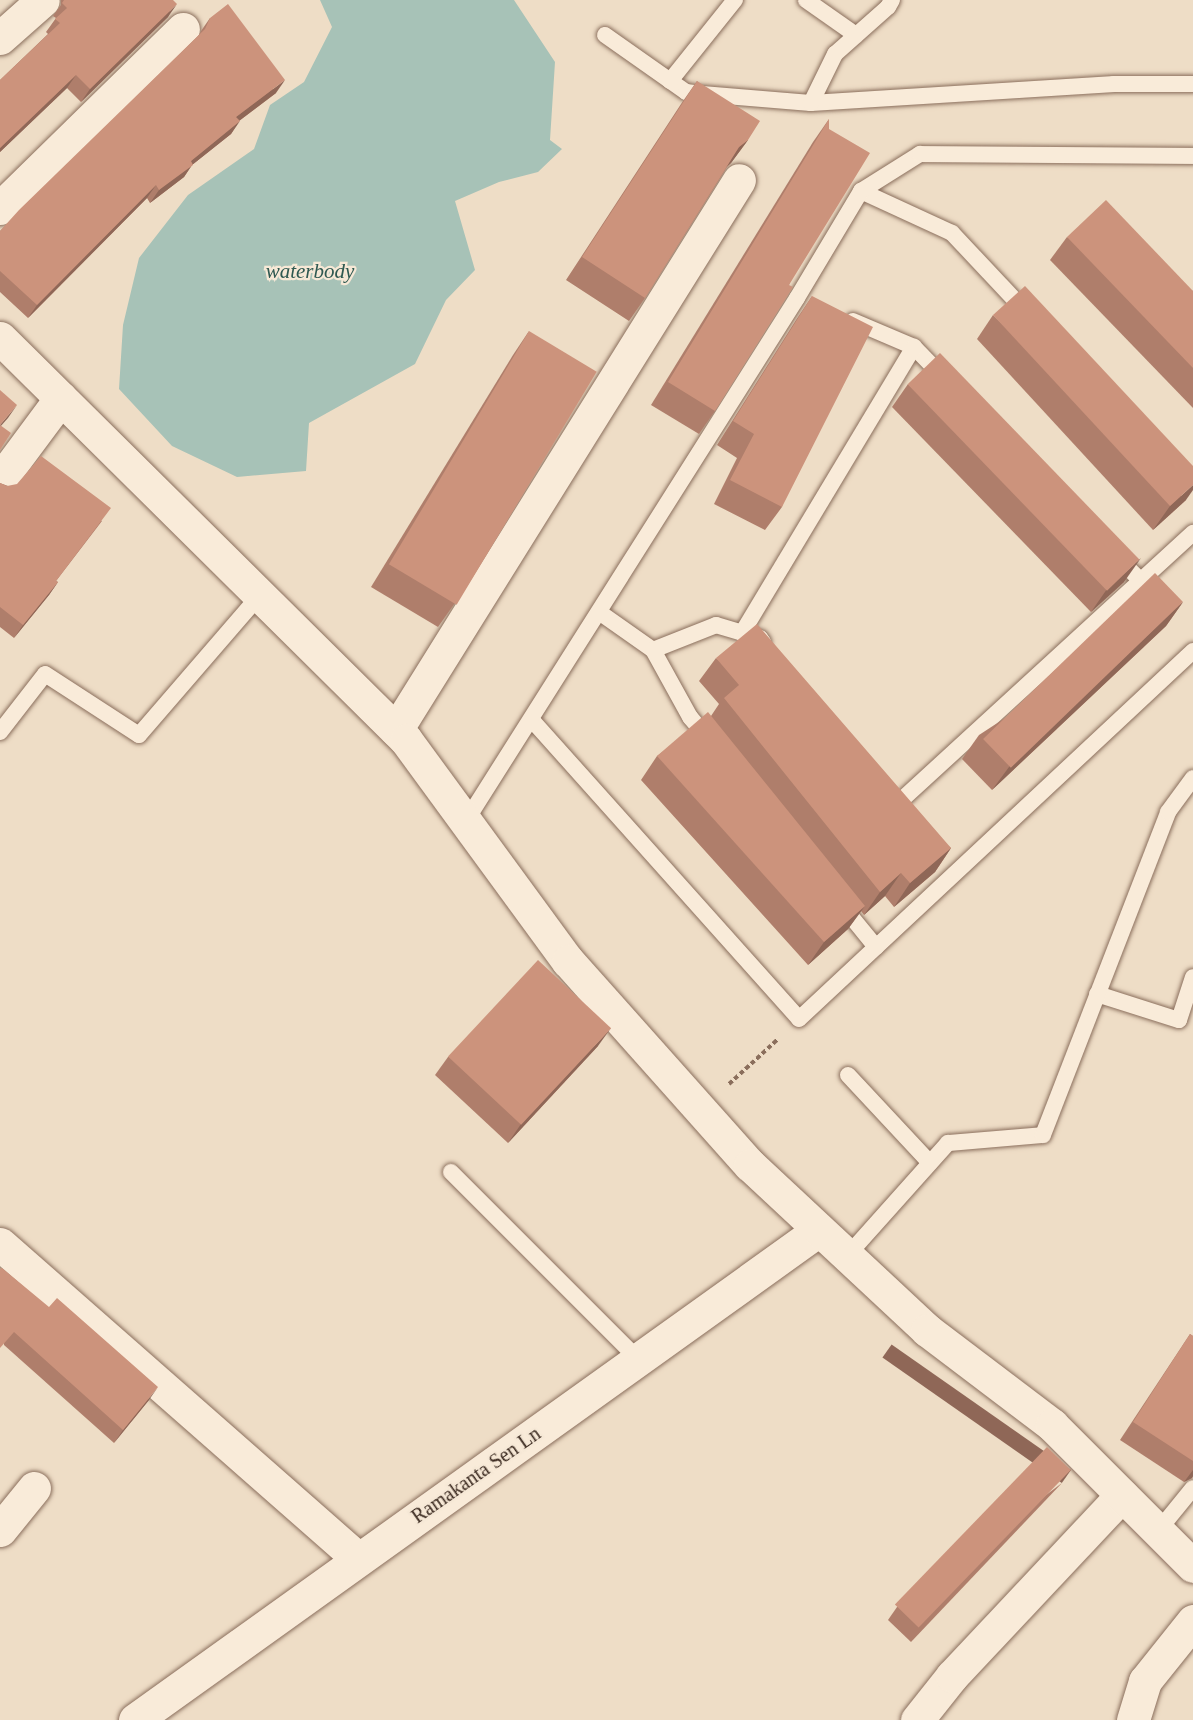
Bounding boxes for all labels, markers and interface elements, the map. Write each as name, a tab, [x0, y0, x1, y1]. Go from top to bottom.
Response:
water label: waterbody	[266, 258, 354, 284]
street label: Ramakanta Sen Ln	[407, 1422, 545, 1528]

